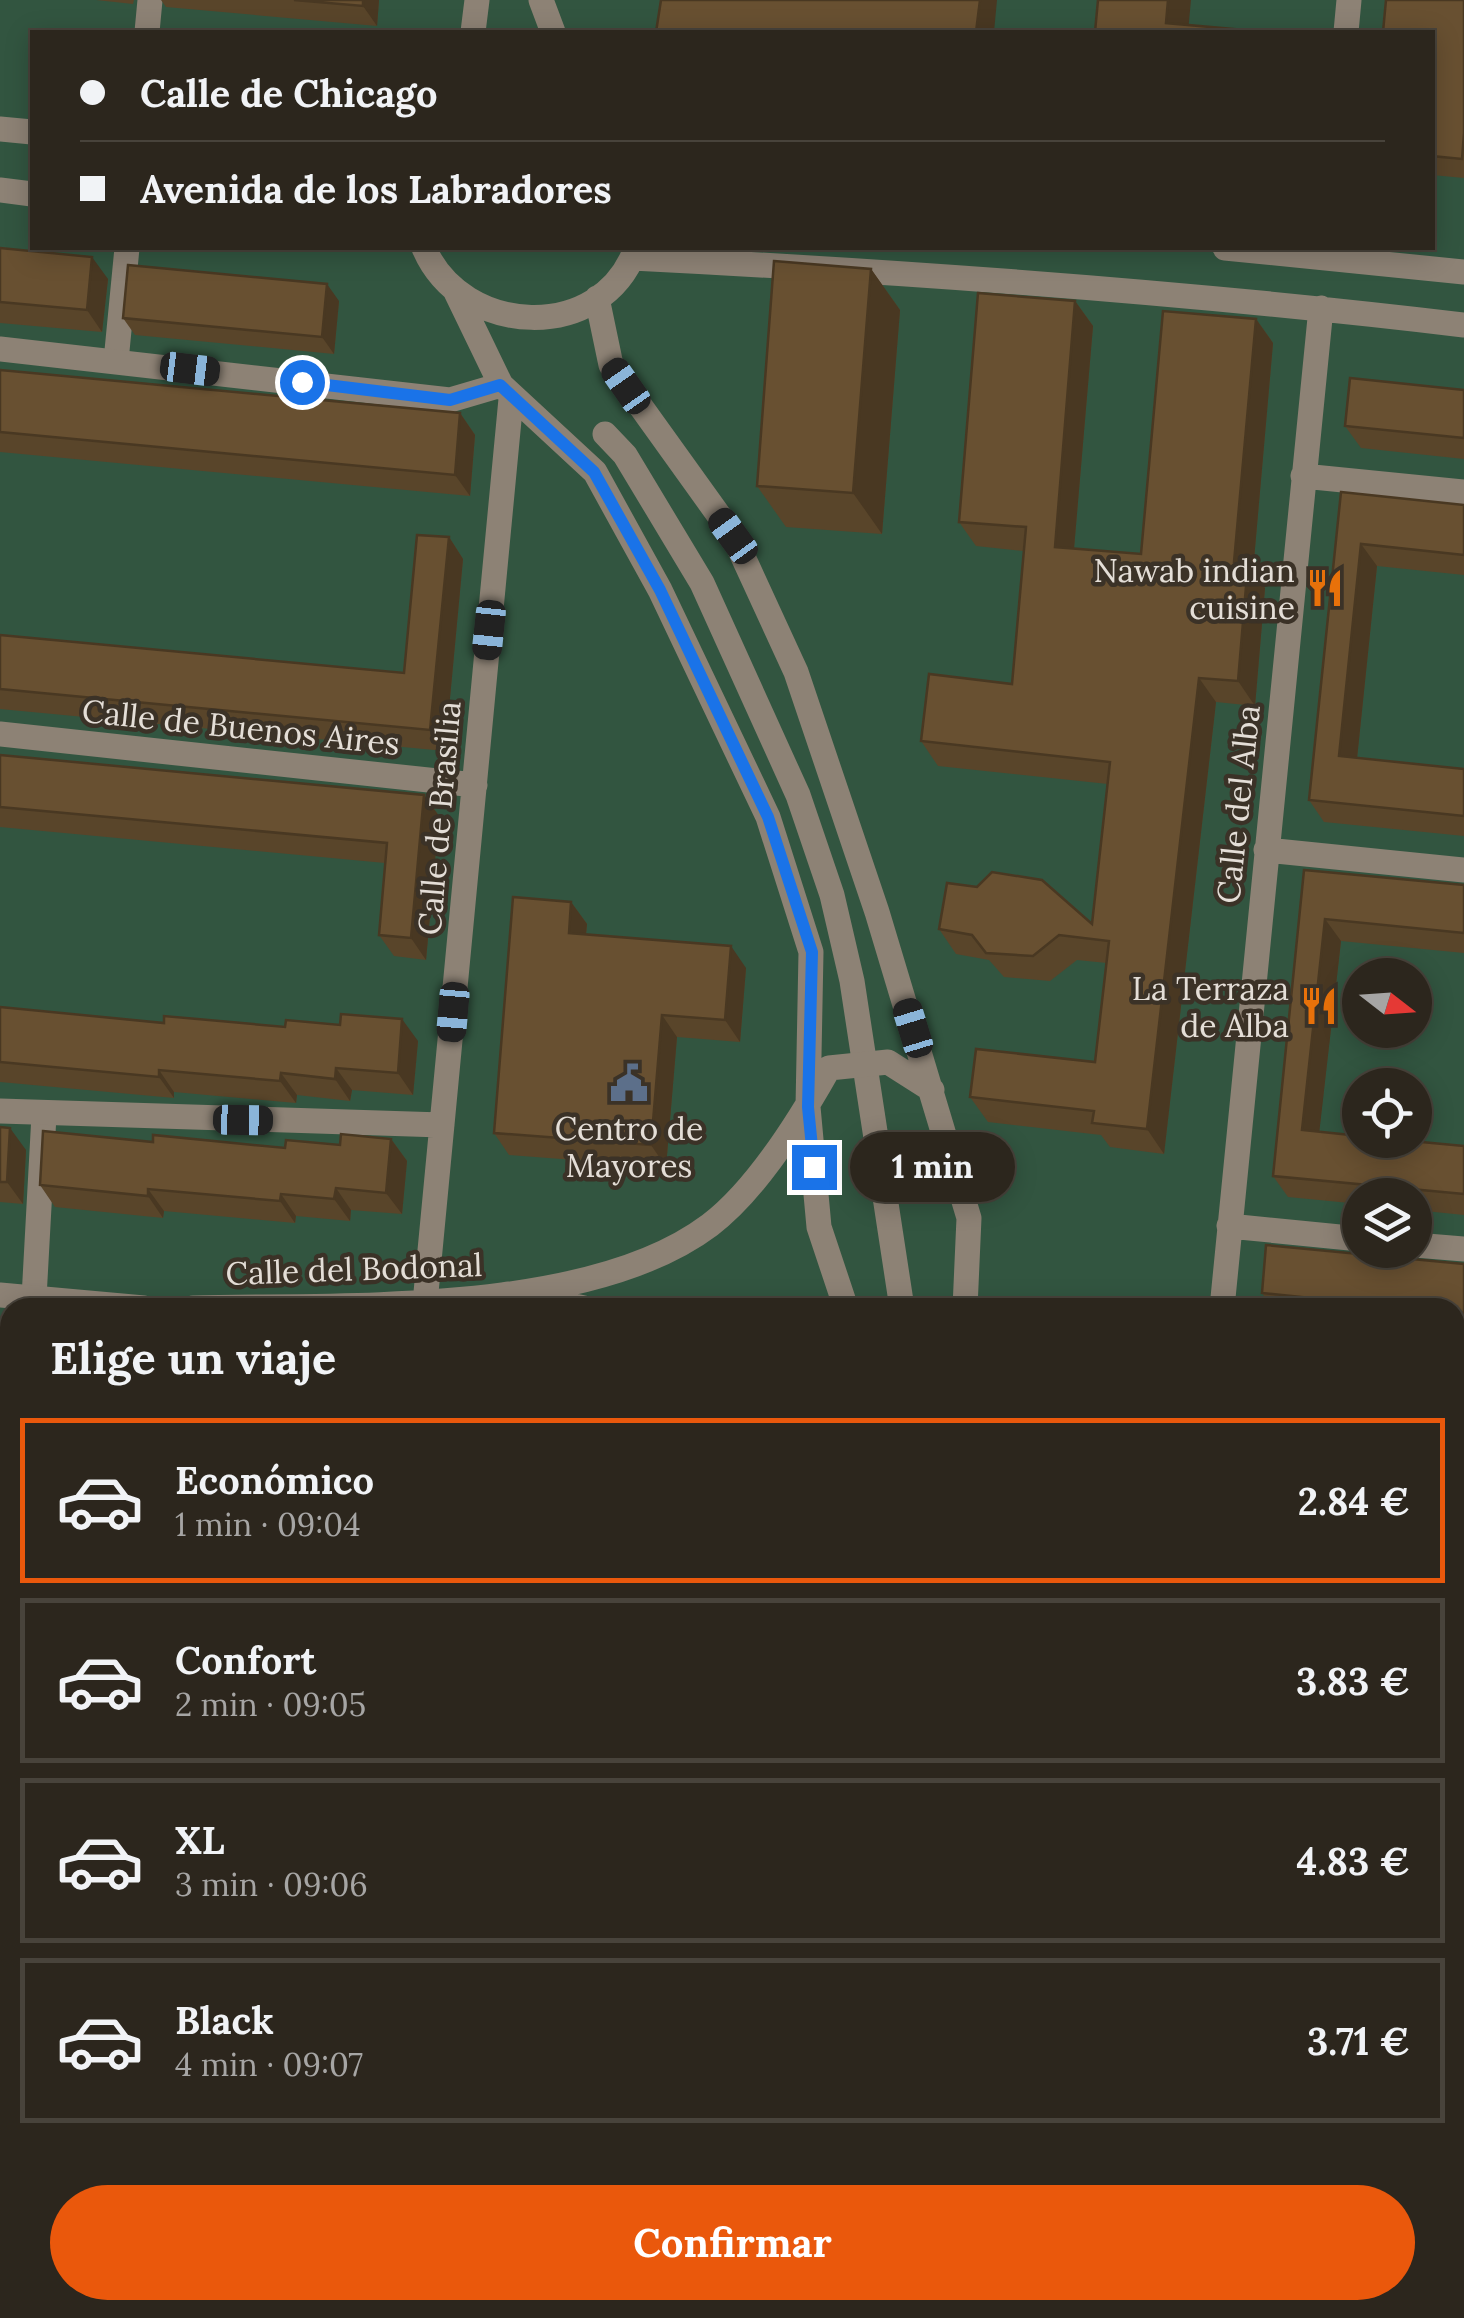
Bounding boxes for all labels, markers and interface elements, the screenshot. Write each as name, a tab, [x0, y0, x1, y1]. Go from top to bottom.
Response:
text: Calle de Chicago	[140, 69, 437, 117]
text: Avenida de los Labradores	[140, 165, 612, 213]
car	[158, 350, 222, 388]
car	[597, 353, 655, 419]
route start	[280, 360, 325, 405]
car	[703, 503, 763, 569]
place label: Nawab indian cuisine	[1093, 550, 1295, 628]
restaurant icon: Nawab indian cuisine	[1304, 567, 1346, 609]
car	[471, 599, 507, 661]
street label: Calle de Buenos Aires	[80, 690, 402, 764]
street label: Calle de Brasilia	[408, 699, 470, 937]
street label: Calle del Alba	[1207, 703, 1269, 905]
north arrow	[1342, 958, 1432, 1048]
map controls	[1342, 958, 1432, 1268]
place label: La Terraza de Alba	[1132, 968, 1289, 1046]
car	[435, 981, 471, 1043]
restaurant icon: La Terraza de Alba	[1298, 985, 1340, 1027]
car	[890, 995, 936, 1061]
public building icon: Centro de Mayores	[608, 1062, 650, 1104]
button: locate	[1342, 1068, 1432, 1158]
car	[213, 1104, 273, 1136]
place label: Centro de Mayores	[555, 1108, 703, 1186]
callout: 1 min	[849, 1132, 1014, 1202]
route end	[792, 1145, 837, 1190]
text: 1 min	[892, 1146, 973, 1187]
button: layers	[1342, 1178, 1432, 1268]
street label: Calle del Bodonal	[225, 1244, 483, 1294]
text: Elige un viaje	[50, 1329, 336, 1386]
icon: car	[55, 1456, 145, 1546]
text: Económico	[175, 1456, 374, 1504]
text: 2.84 €	[1298, 1477, 1410, 1525]
text: 1 min · 09:04	[175, 1504, 361, 1545]
icon: car	[55, 1636, 145, 1726]
text: Confort	[175, 1636, 316, 1684]
text: 3.83 €	[1296, 1657, 1410, 1705]
text: 2 min · 09:05	[175, 1684, 366, 1725]
icon: car	[55, 1816, 145, 1906]
text: XL	[175, 1816, 225, 1864]
text: 4.83 €	[1297, 1837, 1410, 1885]
text: 3 min · 09:06	[175, 1864, 368, 1905]
icon: car	[55, 1996, 145, 2086]
text: Black	[175, 1996, 274, 2044]
text: 3.71 €	[1307, 2017, 1410, 2065]
text: 4 min · 09:07	[175, 2044, 363, 2085]
button: Confirmar	[50, 2185, 1415, 2300]

